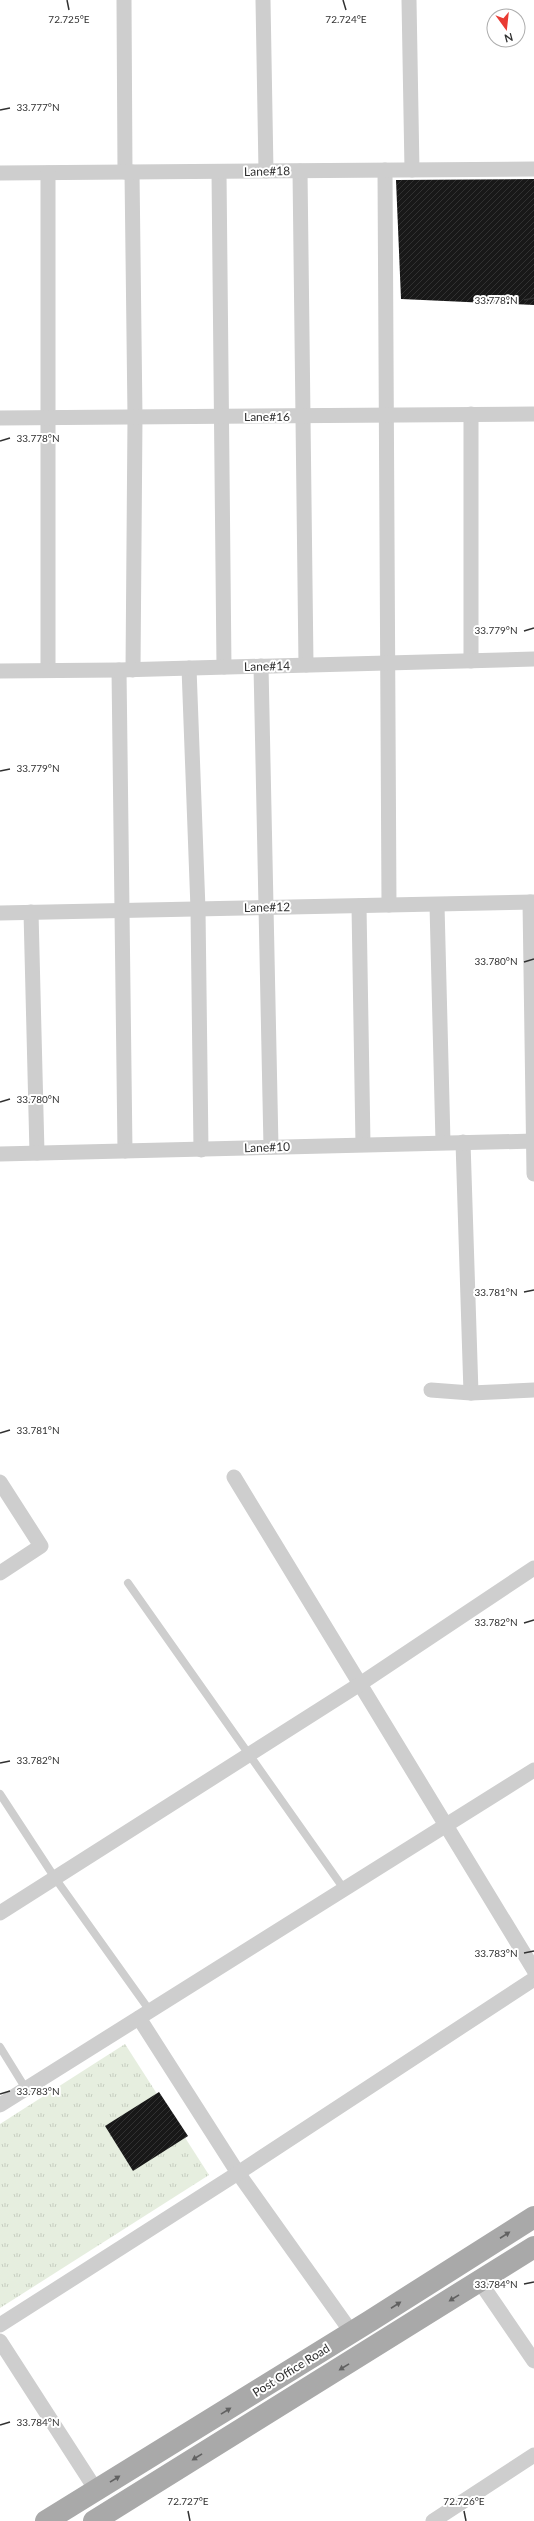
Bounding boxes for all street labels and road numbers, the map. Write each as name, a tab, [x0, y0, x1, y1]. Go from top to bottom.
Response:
street label: Lane#18	[244, 163, 290, 179]
street label: Lane#16	[244, 409, 290, 424]
street label: Lane#14	[244, 658, 290, 674]
street label: Lane#12	[244, 899, 290, 915]
street label: Lane#10	[244, 1139, 290, 1155]
street label: Post Office Road	[250, 2340, 332, 2400]

